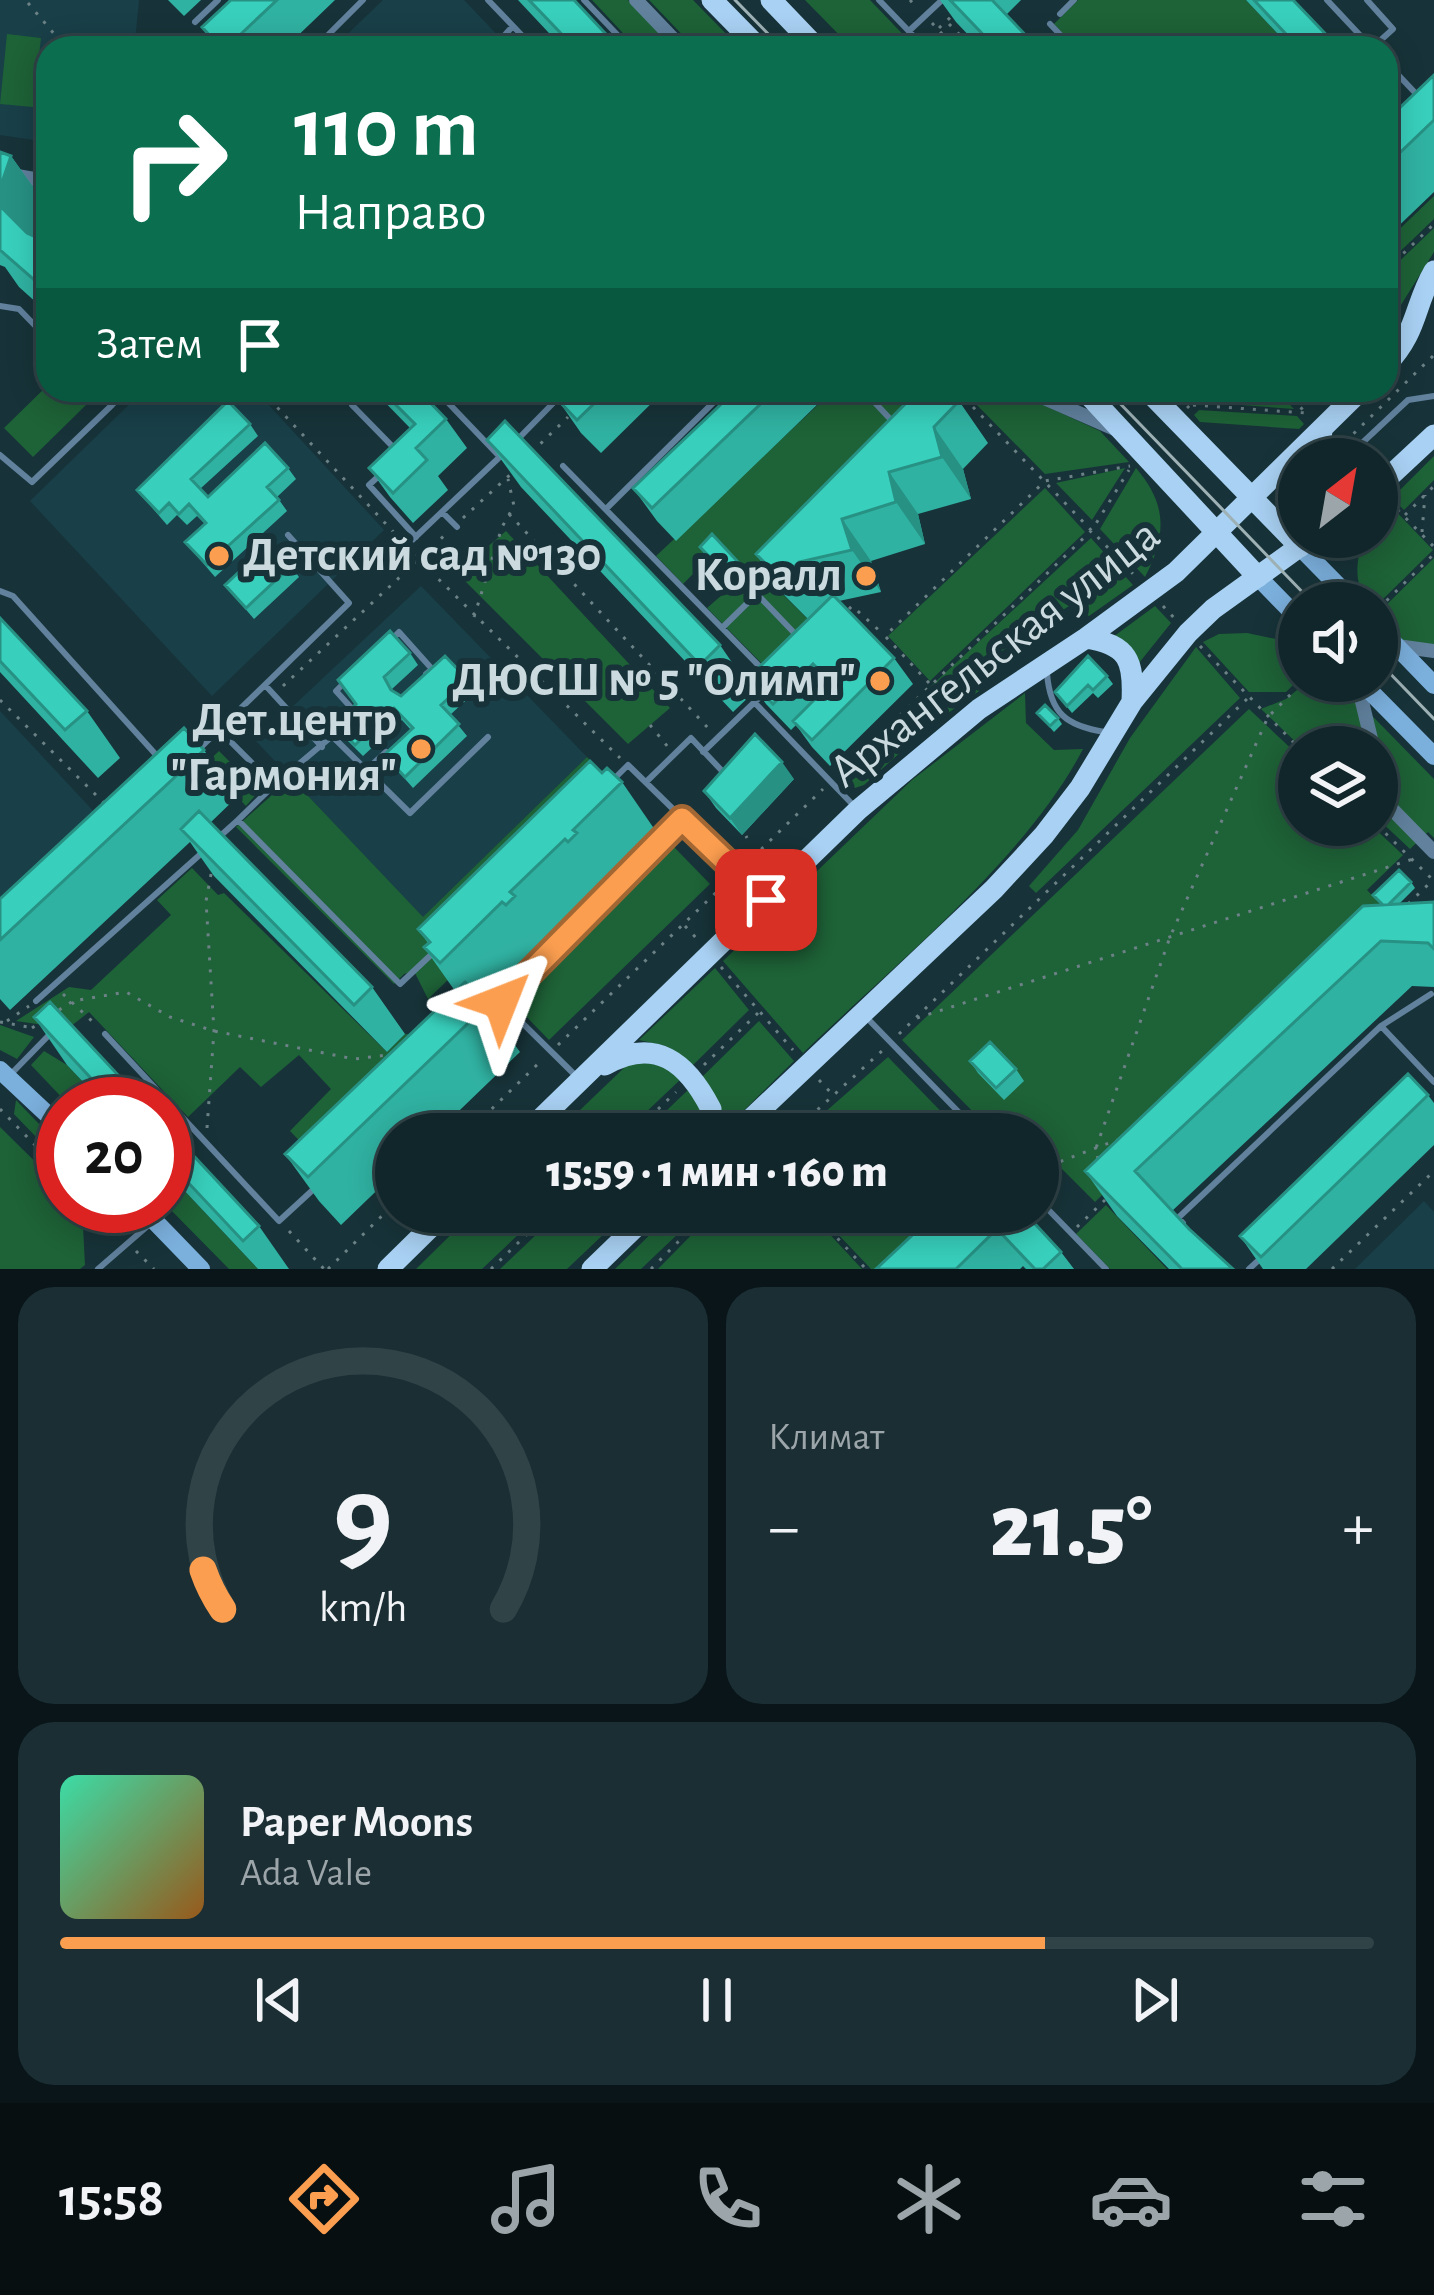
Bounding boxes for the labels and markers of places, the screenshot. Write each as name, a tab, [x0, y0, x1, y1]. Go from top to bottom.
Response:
place label: Детский сад №130	[243, 532, 602, 580]
marker: Детский сад №130	[206, 543, 232, 569]
place label: Коралл	[694, 552, 842, 600]
marker: Коралл	[853, 563, 879, 589]
place label: ДЮСШ № 5 "Олимп"	[452, 657, 856, 705]
marker: ДЮСШ № 5 "Олимп"	[867, 668, 893, 694]
place label: Дет.центр "Гармония"	[170, 697, 397, 800]
marker: Дет.центр "Гармония"	[408, 736, 434, 762]
pin	[715, 849, 817, 951]

